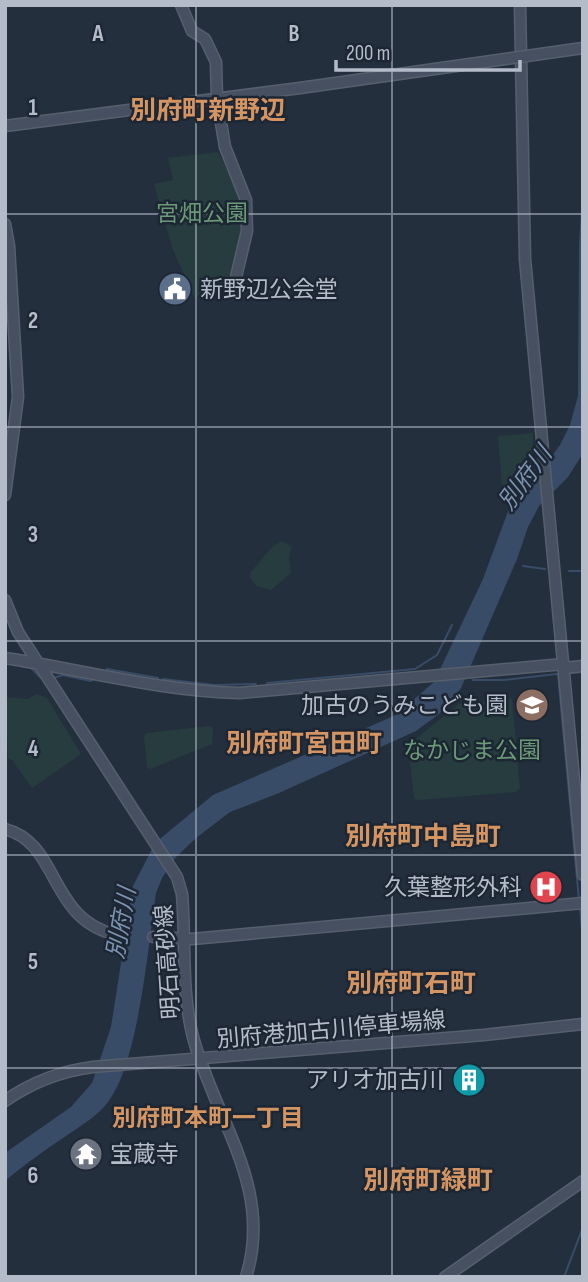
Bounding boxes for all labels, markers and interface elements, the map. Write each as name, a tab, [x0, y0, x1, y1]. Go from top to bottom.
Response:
text: A	[92, 20, 105, 48]
text: B	[289, 20, 300, 48]
scale bar	[336, 28, 520, 72]
text: 200 m	[346, 41, 390, 66]
text: 1	[28, 94, 38, 122]
district label: 別府町新野辺	[130, 96, 286, 127]
park label: 宮畑公園	[156, 200, 248, 228]
public building icon: 新野辺公会堂	[156, 270, 194, 308]
place label: 新野辺公会堂	[200, 276, 338, 304]
text: 2	[28, 307, 38, 335]
water label: 別府川	[493, 438, 560, 516]
text: 3	[28, 521, 38, 549]
school or university icon: 加古のうみこども園	[513, 686, 551, 724]
place label: 加古のうみこども園	[301, 692, 508, 720]
district label: 別府町宮田町	[226, 729, 382, 760]
text: 4	[28, 735, 39, 763]
park label: なかじま公園	[403, 737, 541, 765]
district label: 別府町中島町	[345, 822, 501, 853]
hospital icon: 久葉整形外科	[527, 868, 565, 906]
place label: 久葉整形外科	[384, 874, 522, 902]
water label: 別府川	[101, 882, 143, 961]
street label: 明石高砂線	[150, 904, 186, 1020]
text: 5	[28, 948, 38, 976]
district label: 別府町石町	[346, 969, 476, 1000]
street label: 別府港加古川停車場線	[215, 1006, 447, 1054]
building icon: アリオ加古川	[450, 1061, 488, 1099]
place label: アリオ加古川	[306, 1067, 444, 1095]
district label: 別府町本町一丁目	[112, 1104, 304, 1133]
temple icon: 宝蔵寺	[67, 1135, 105, 1173]
place label: 宝蔵寺	[110, 1141, 179, 1169]
text: 6	[28, 1162, 38, 1190]
district label: 別府町緑町	[363, 1166, 493, 1197]

